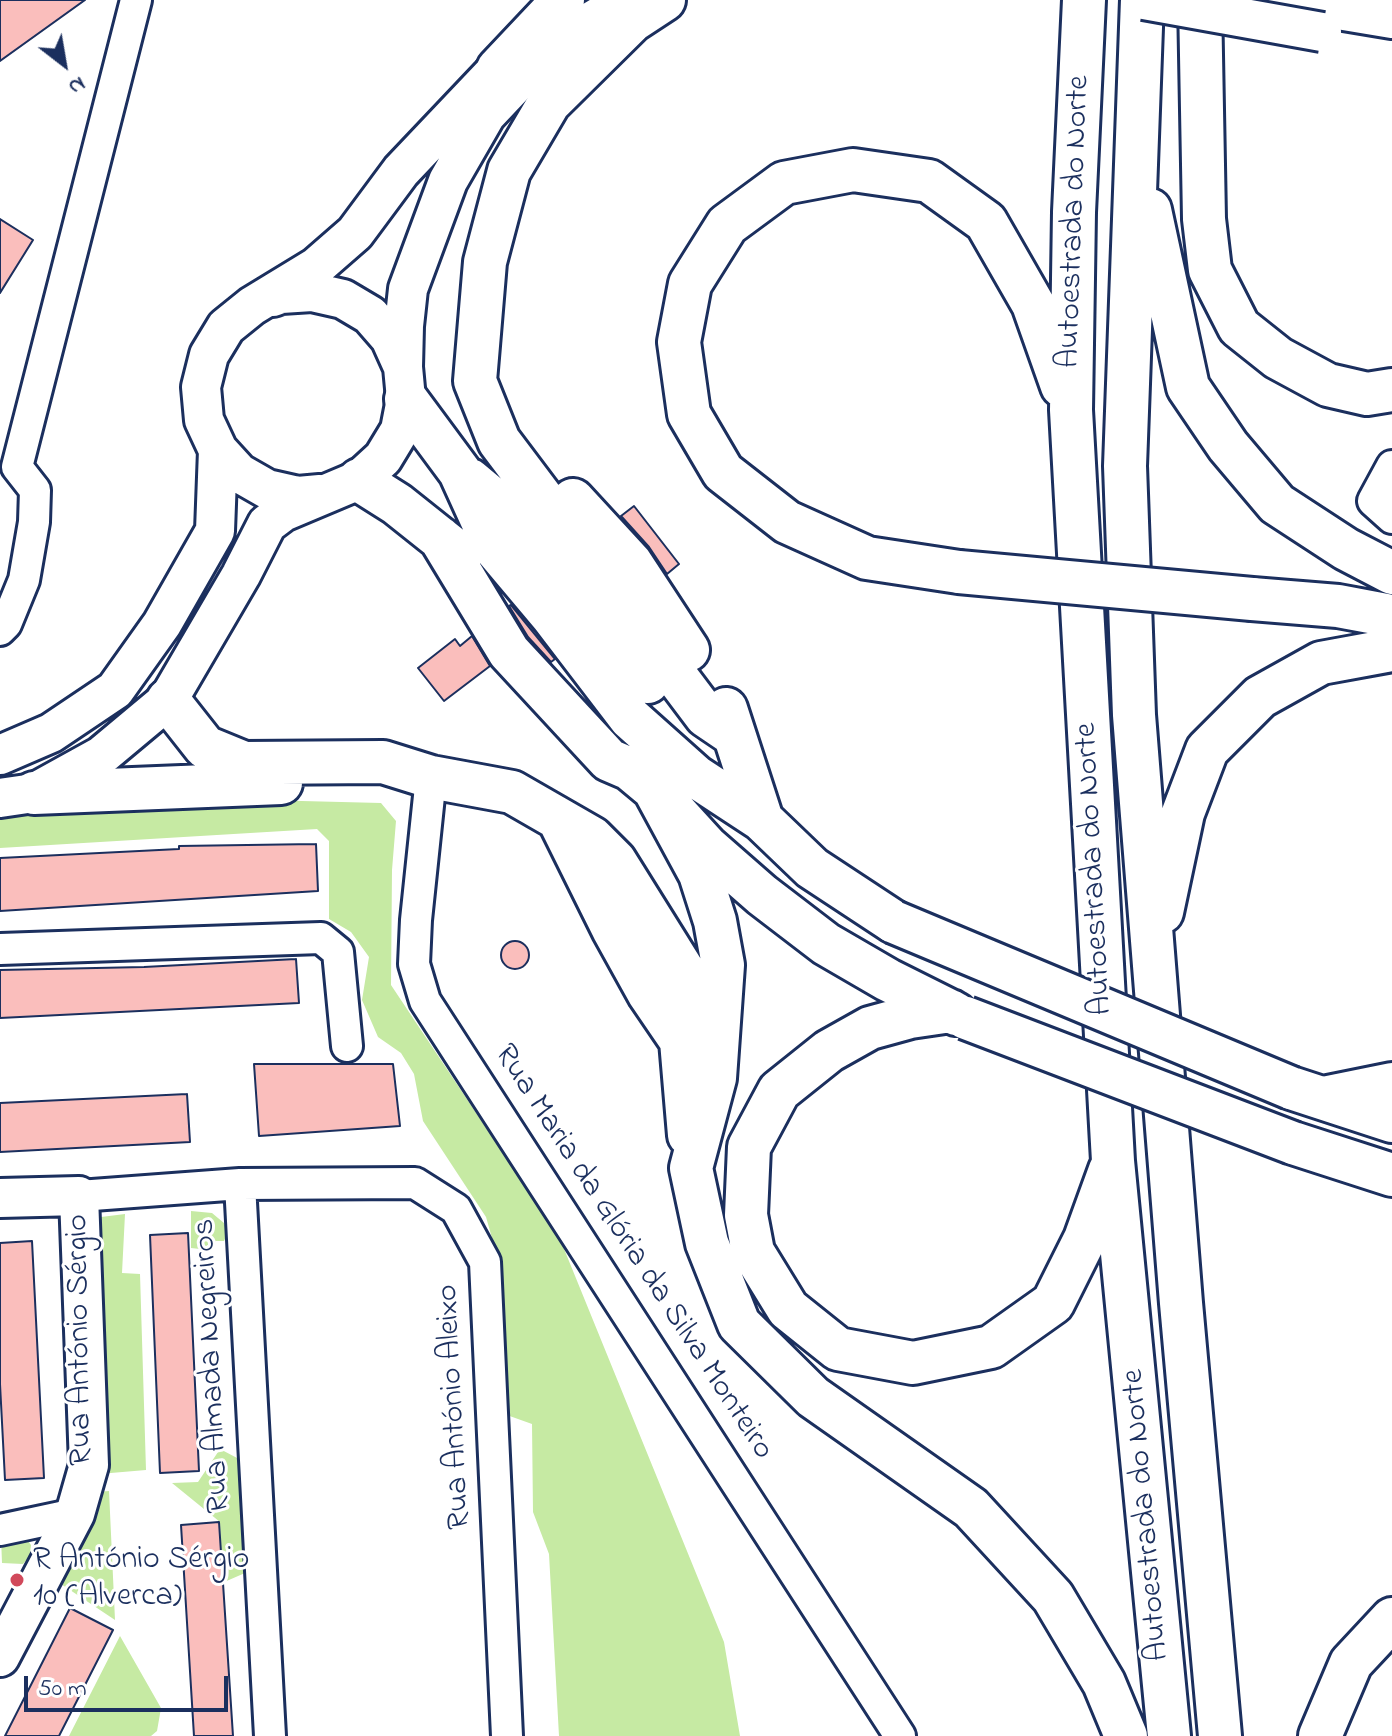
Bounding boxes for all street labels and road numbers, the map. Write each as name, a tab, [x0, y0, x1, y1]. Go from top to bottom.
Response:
street label: Autoestrada do Norte	[1052, 75, 1100, 369]
street label: Autoestrada do Norte	[1069, 722, 1123, 1016]
street label: Rua Maria da Glória da Silva Monteiro	[483, 1038, 781, 1468]
street label: Rua António Sérgio	[61, 1214, 103, 1466]
street label: Rua Almada Negreiros	[187, 1218, 241, 1514]
street label: Rua António Aleixo	[430, 1283, 482, 1531]
street label: Autoestrada do Norte	[1116, 1367, 1180, 1663]

